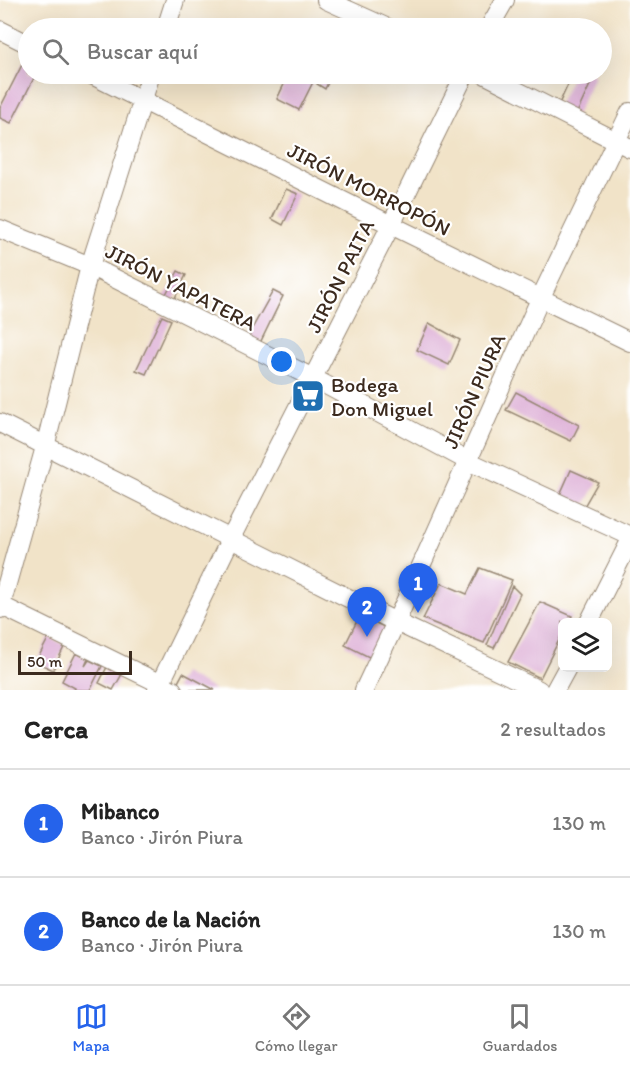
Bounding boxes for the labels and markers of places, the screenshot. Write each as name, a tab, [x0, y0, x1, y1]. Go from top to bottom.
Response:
place label: Bodega Don Miguel	[331, 372, 433, 421]
supermarket icon: Bodega Don Miguel	[290, 378, 326, 414]
pin: 1	[398, 564, 438, 613]
pin: 2	[348, 588, 386, 637]

